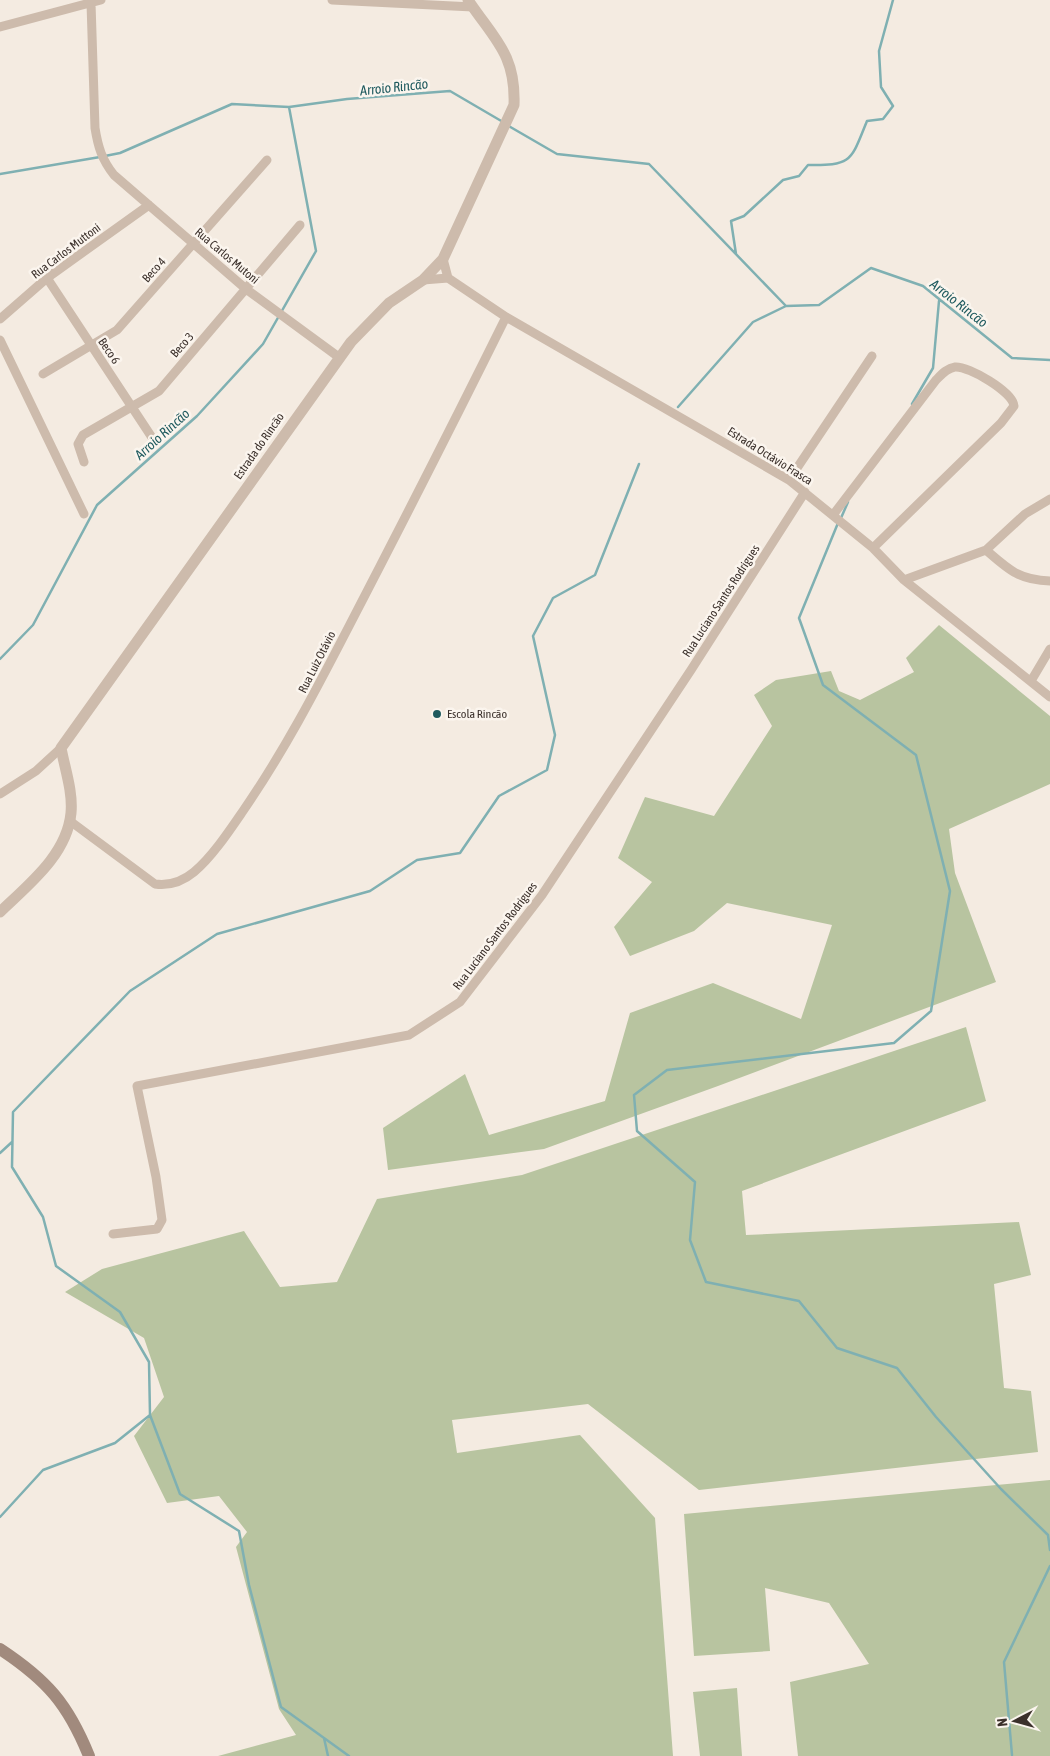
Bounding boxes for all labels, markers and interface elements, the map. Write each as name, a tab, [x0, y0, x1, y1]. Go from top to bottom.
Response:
water label: Arroio Rincão	[358, 75, 429, 99]
street label: Rua Carlos Muttoni	[29, 220, 103, 282]
street label: Rua Carlos Mutoni	[192, 225, 262, 287]
street label: Beco 4	[139, 254, 169, 285]
water label: Arroio Rincão	[926, 275, 991, 331]
street label: Beco 3	[167, 330, 197, 360]
street label: Beco 6	[95, 335, 123, 367]
water label: Arroio Rincão	[131, 405, 193, 463]
street label: Estrada do Rincão	[231, 410, 287, 482]
street label: Estrada Octávio Frasca	[725, 424, 815, 488]
street label: Rua Luciano Santos Rodrigues	[679, 542, 763, 660]
street label: Rua Luiz Otávio	[295, 628, 339, 695]
place label: Escola Rincão	[447, 707, 507, 721]
marker: Escola Rincão	[431, 708, 443, 720]
street label: Rua Luciano Santos Rodrigues	[450, 880, 540, 992]
north arrow	[990, 1696, 1040, 1746]
text: N	[994, 1717, 1010, 1727]

